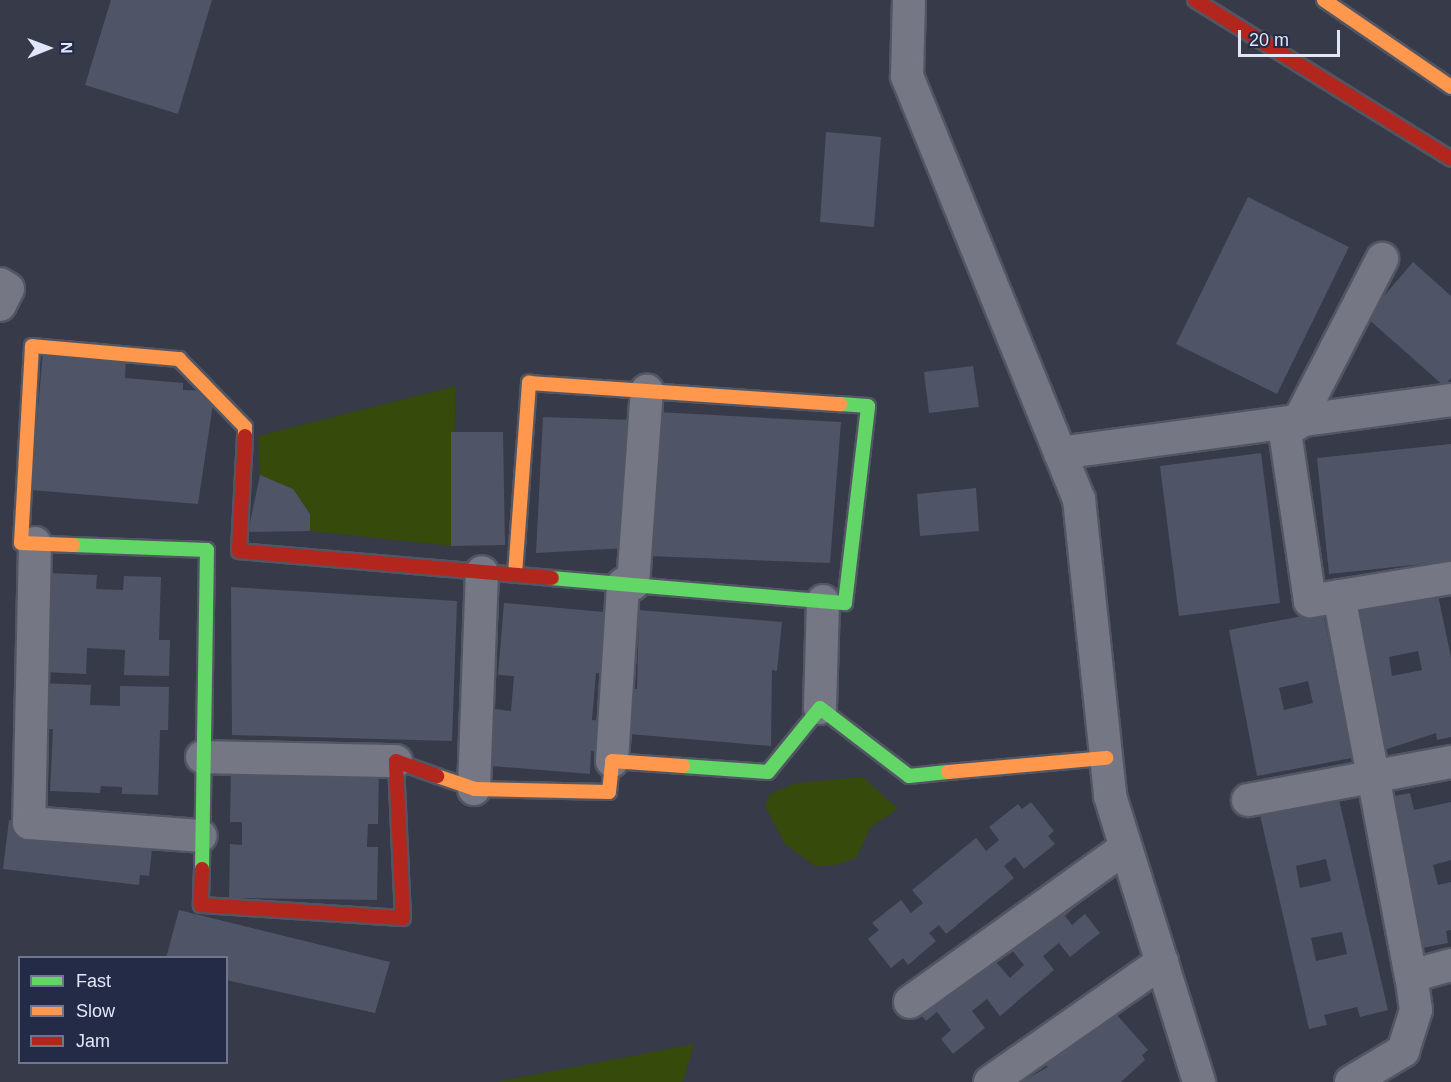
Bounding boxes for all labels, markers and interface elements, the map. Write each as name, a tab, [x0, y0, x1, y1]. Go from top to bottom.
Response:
north arrow	[18, 18, 78, 78]
scale bar	[1241, 18, 1343, 56]
text: 20 m	[1249, 30, 1289, 50]
text: N	[58, 42, 75, 54]
legend	[18, 956, 228, 1064]
text: Fast	[76, 971, 111, 991]
text: Slow	[76, 1001, 115, 1021]
text: Jam	[76, 1031, 110, 1051]

